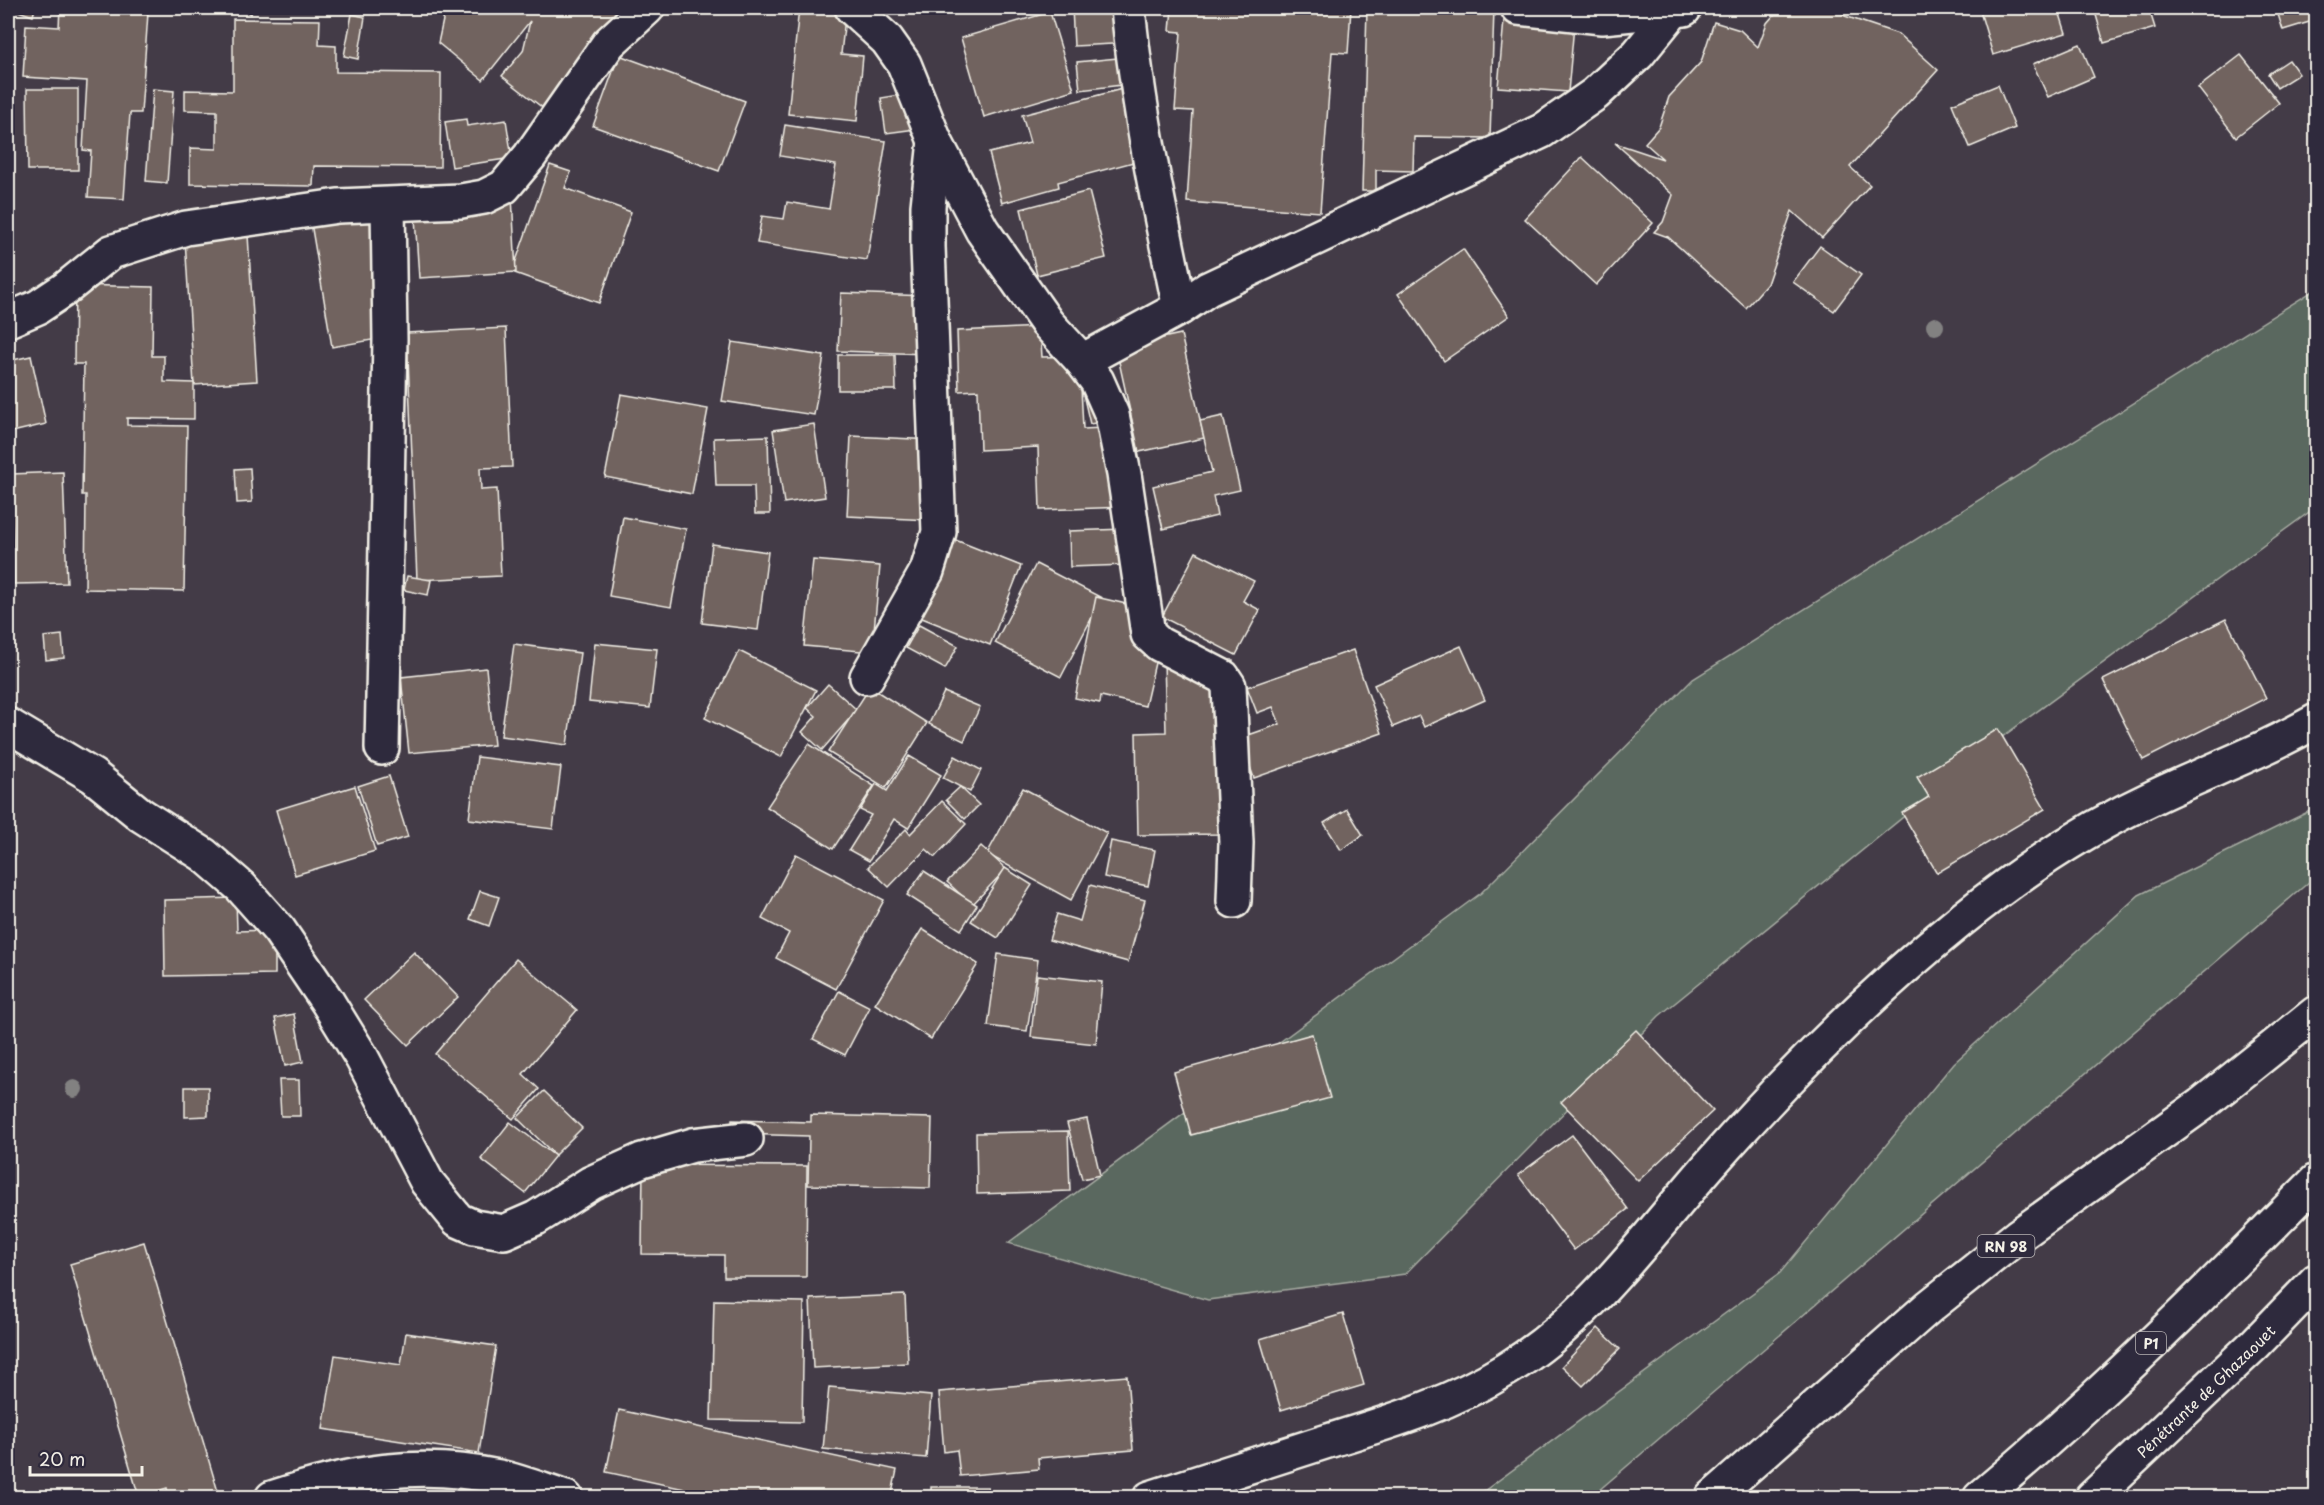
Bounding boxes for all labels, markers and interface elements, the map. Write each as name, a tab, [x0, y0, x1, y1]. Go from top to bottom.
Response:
road number: RN 98	[1978, 1235, 2034, 1257]
street label: Pénétrante de Ghazaouet	[2131, 1319, 2280, 1462]
road number: P1	[2136, 1332, 2166, 1354]
scale bar	[30, 1439, 142, 1477]
text: 20 m	[39, 1445, 85, 1472]

